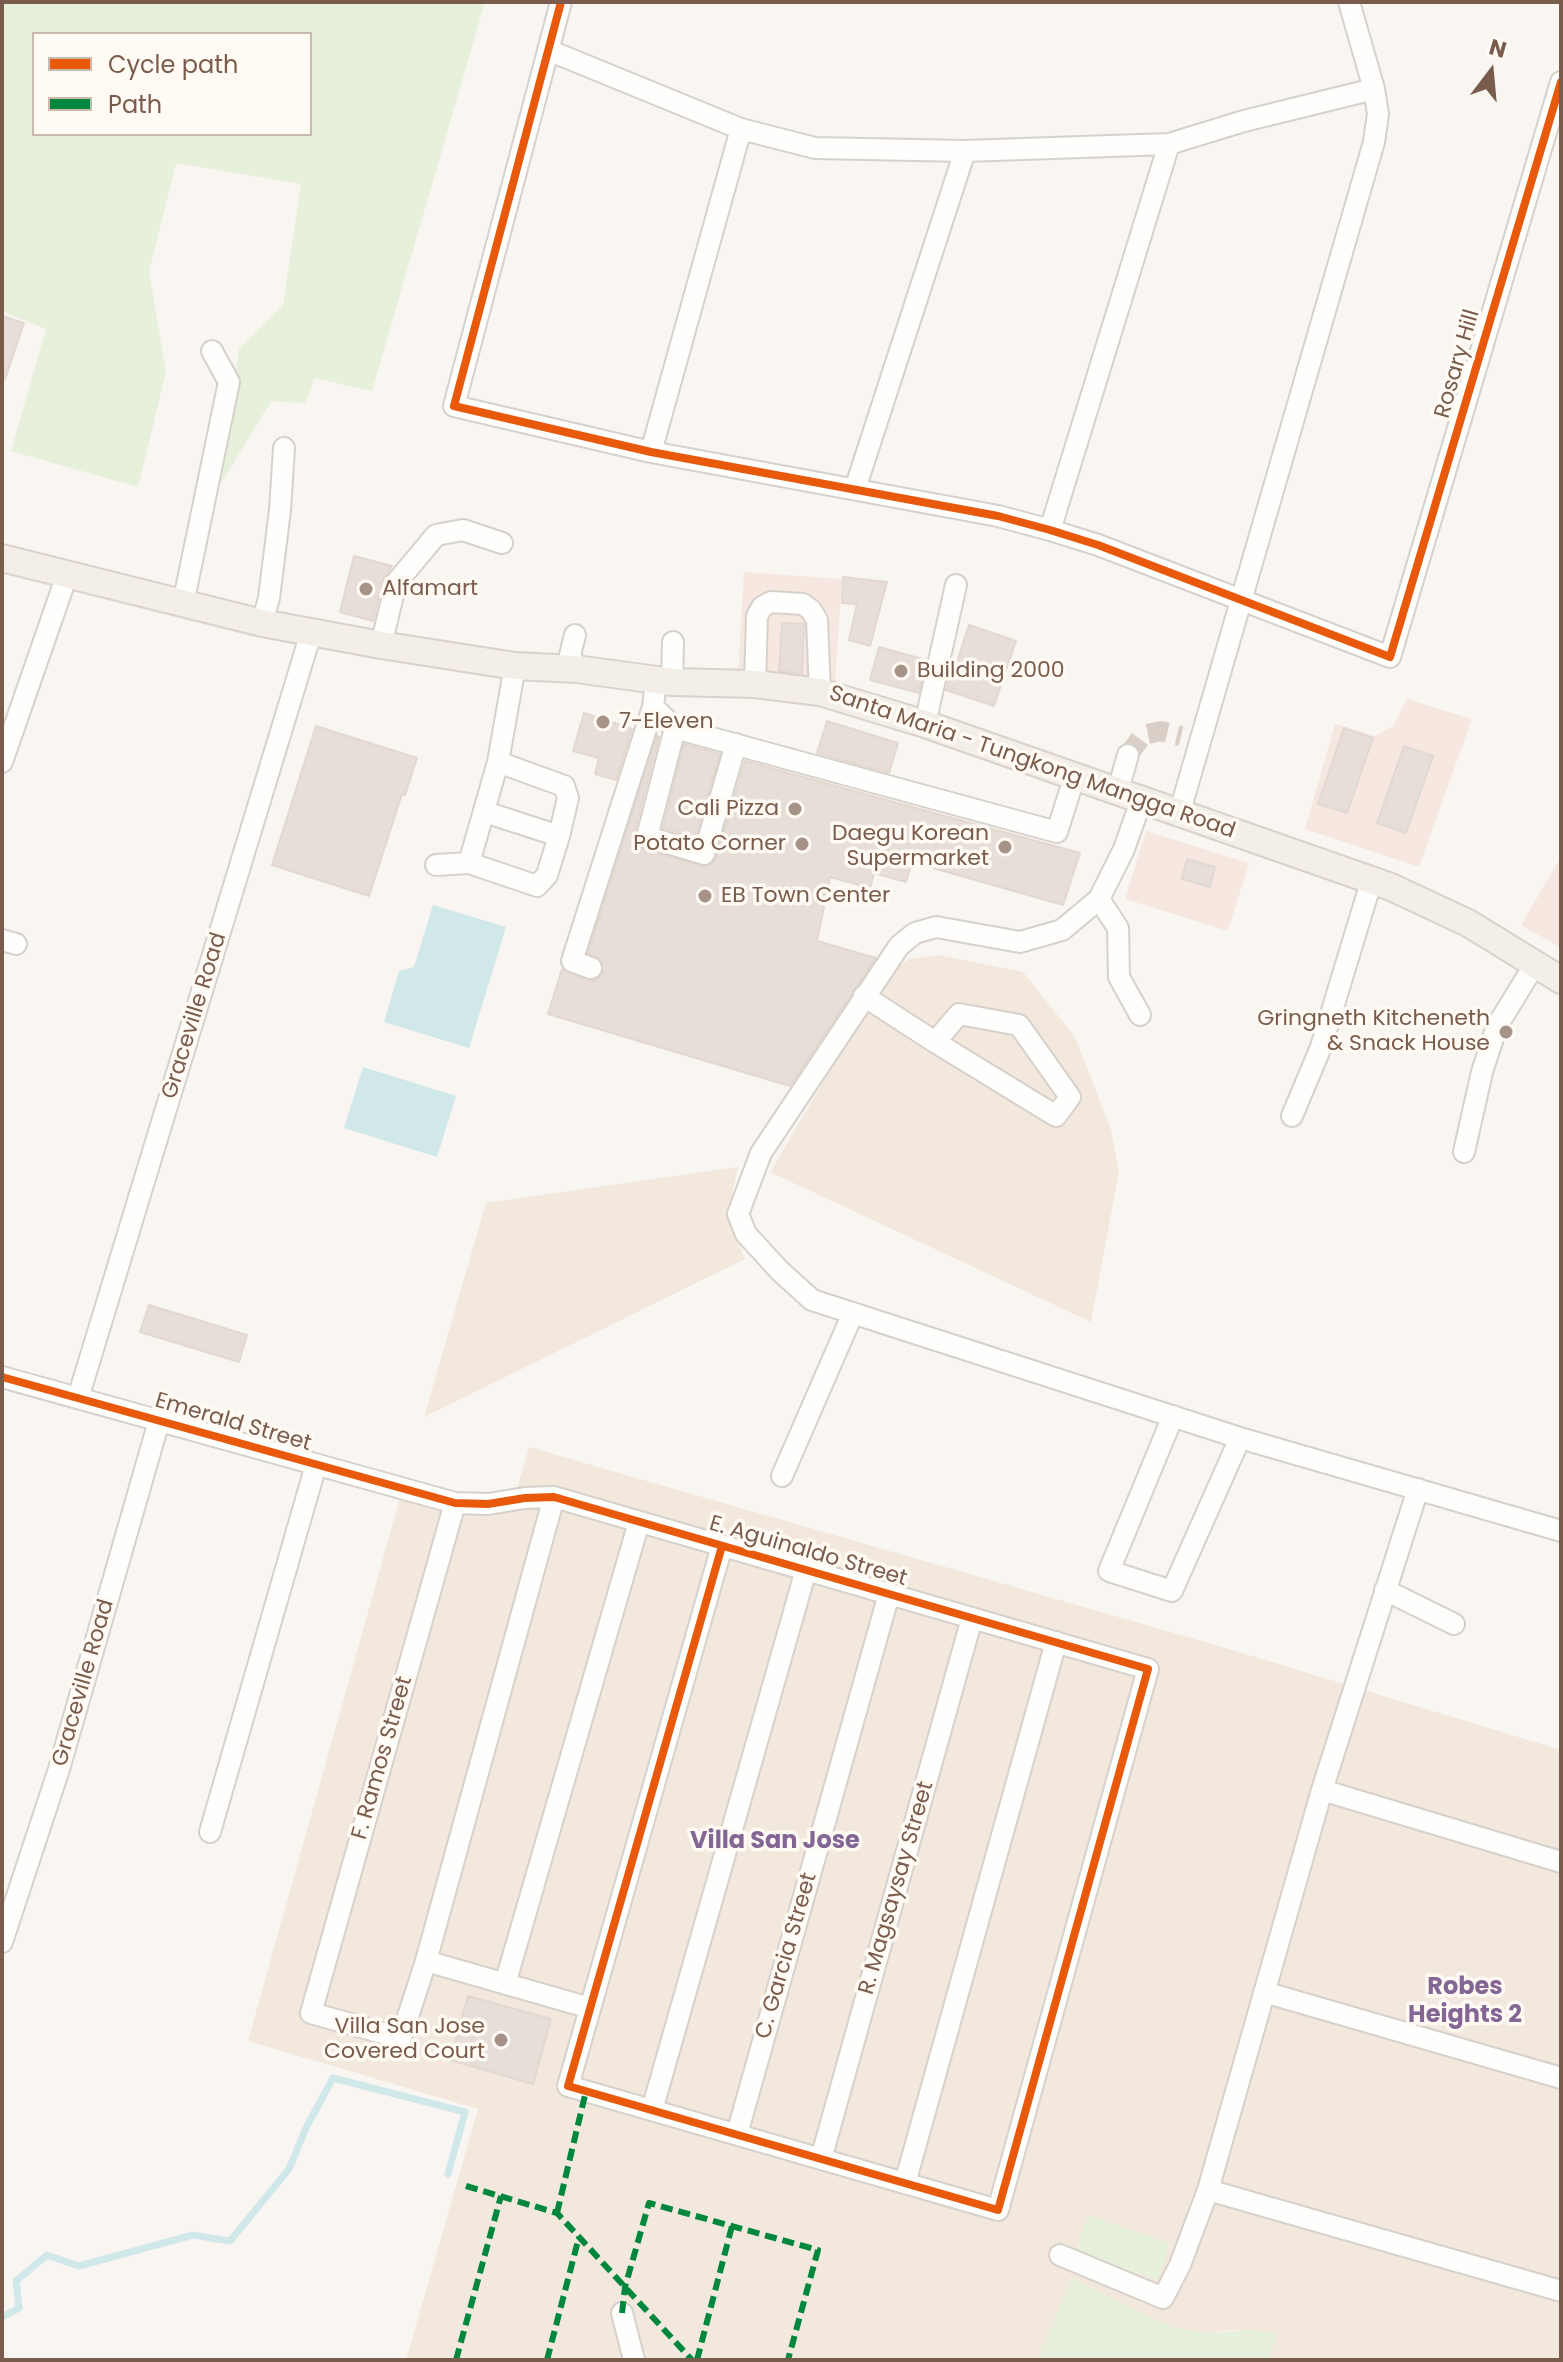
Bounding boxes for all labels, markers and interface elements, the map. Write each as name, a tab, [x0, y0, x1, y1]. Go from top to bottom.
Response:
text: N	[1486, 31, 1510, 66]
legend	[32, 32, 312, 136]
north arrow	[1451, 32, 1531, 112]
text: Cycle path	[108, 48, 238, 81]
text: Path	[108, 88, 162, 121]
street label: Rosary Hill	[1430, 307, 1486, 421]
place label: Alfamart	[382, 576, 478, 602]
marker: Alfamart	[357, 580, 375, 598]
place label: Building 2000	[917, 658, 1065, 684]
marker: Building 2000	[892, 662, 910, 680]
street label: Santa Maria - Tungkong Mangga Road	[826, 681, 1238, 845]
place label: 7-Eleven	[619, 709, 714, 735]
marker: 7-Eleven	[594, 713, 612, 731]
place label: Cali Pizza	[677, 796, 779, 822]
marker: Cali Pizza	[786, 800, 804, 818]
place label: Daegu Korean Supermarket	[832, 821, 989, 872]
place label: Potato Corner	[633, 831, 786, 857]
marker: Potato Corner	[793, 835, 811, 853]
marker: Daegu Korean Supermarket	[996, 838, 1014, 856]
place label: EB Town Center	[721, 883, 890, 909]
marker: EB Town Center	[696, 887, 714, 905]
street label: Graceville Road	[157, 930, 233, 1102]
place label: Gringneth Kitcheneth & Snack House	[1257, 1006, 1490, 1058]
marker: Gringneth Kitcheneth & Snack House	[1497, 1023, 1515, 1041]
street label: Emerald Street	[152, 1388, 314, 1458]
street label: E. Aguinaldo Street	[706, 1511, 910, 1593]
street label: Graceville Road	[48, 1596, 120, 1770]
street label: F. Ramos Street	[347, 1673, 419, 1843]
street label: R. Magsaysay Street	[854, 1778, 940, 1998]
district label: Villa San Jose	[690, 1828, 860, 1856]
street label: C. Garcia Street	[751, 1870, 823, 2042]
district label: Robes Heights 2	[1408, 1974, 1522, 2030]
place label: Villa San Jose Covered Court	[324, 2014, 485, 2066]
marker: Villa San Jose Covered Court	[492, 2031, 510, 2049]

